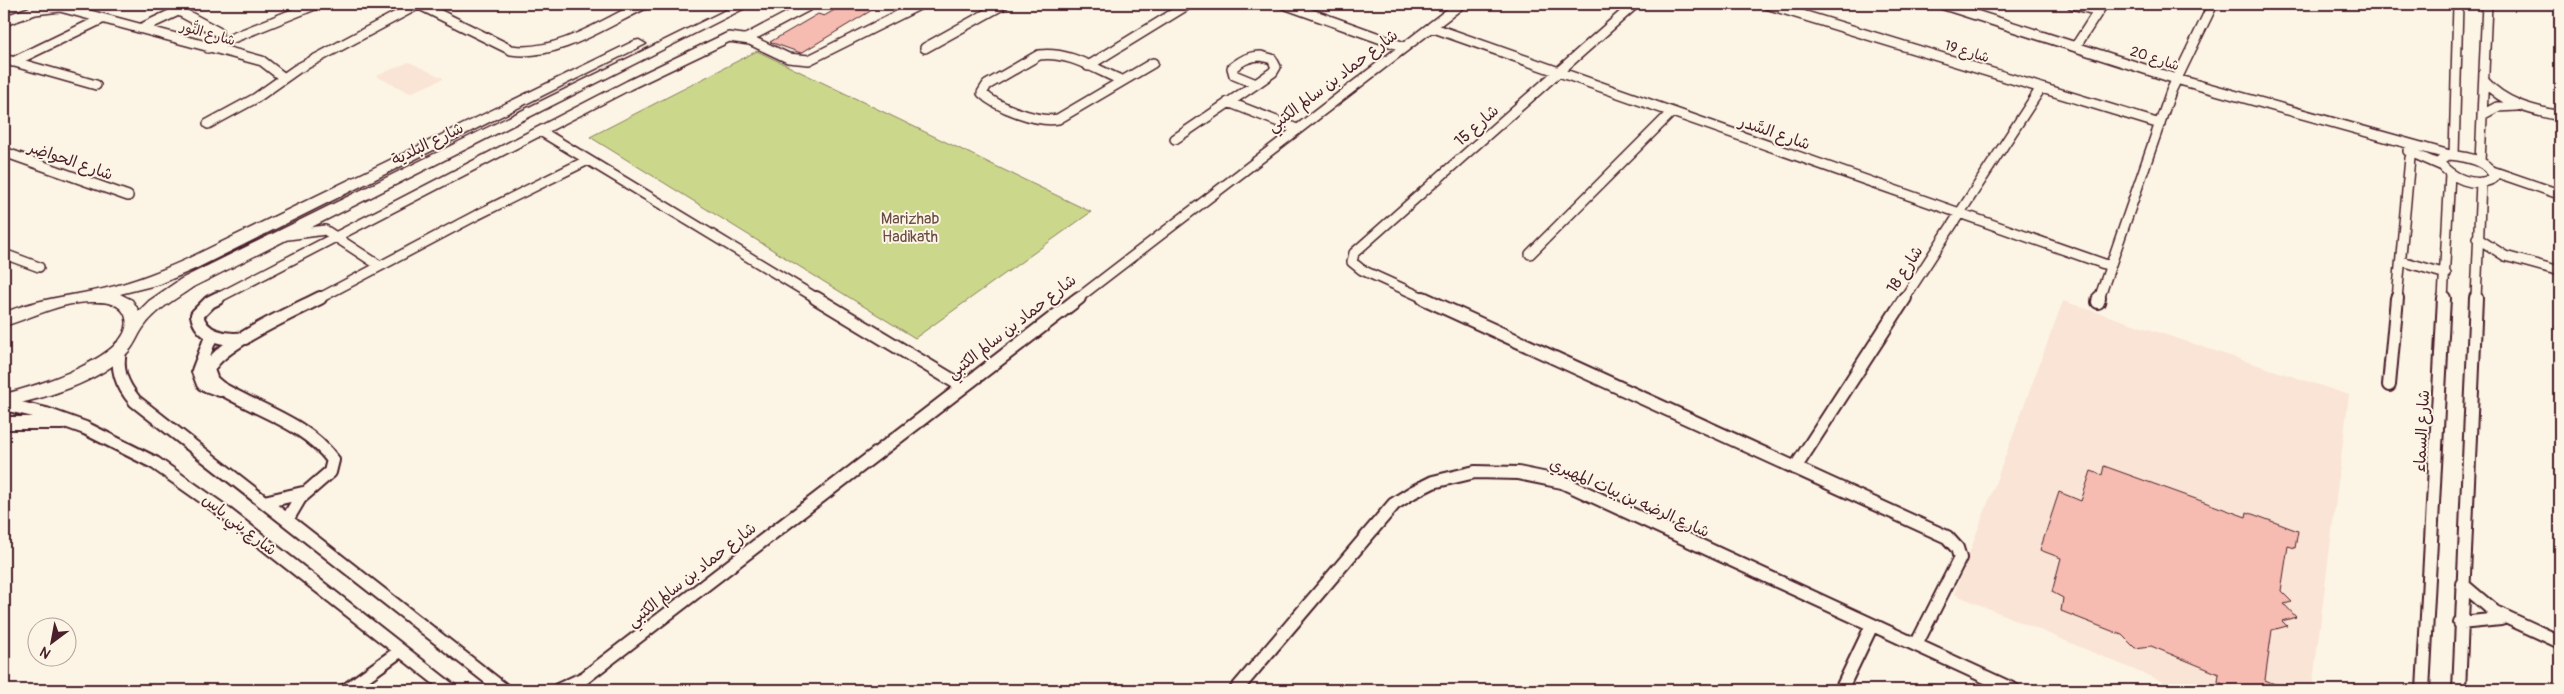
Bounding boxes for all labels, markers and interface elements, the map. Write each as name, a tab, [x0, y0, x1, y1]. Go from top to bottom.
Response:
street label: شارع النُّور	[177, 15, 238, 50]
street label: شارع حماد بن سالم الكتبي	[1263, 25, 1404, 140]
street label: شارع 19	[1942, 37, 1991, 67]
street label: شارع 20	[2128, 43, 2182, 75]
street label: شارع 15	[1450, 101, 1504, 152]
street label: شارع السَّدر	[1734, 111, 1813, 155]
street label: شارع البلدية	[388, 118, 467, 171]
street label: شارع الحواضِر	[24, 136, 116, 186]
park label: Marizhab Hadikath	[881, 209, 939, 247]
street label: شارع 18	[1882, 242, 1928, 298]
street label: شارع حماد بن سالم الكتبي	[943, 270, 1083, 387]
street label: شارع السماء	[2410, 389, 2435, 473]
street label: شارع الرضه بن بيات المهيري	[1546, 454, 1713, 543]
street label: شارع بني ياس	[196, 489, 281, 563]
street label: شارع حماد بن سالم الكتبي	[623, 518, 763, 635]
north arrow	[28, 616, 78, 666]
text: N	[37, 643, 54, 662]

